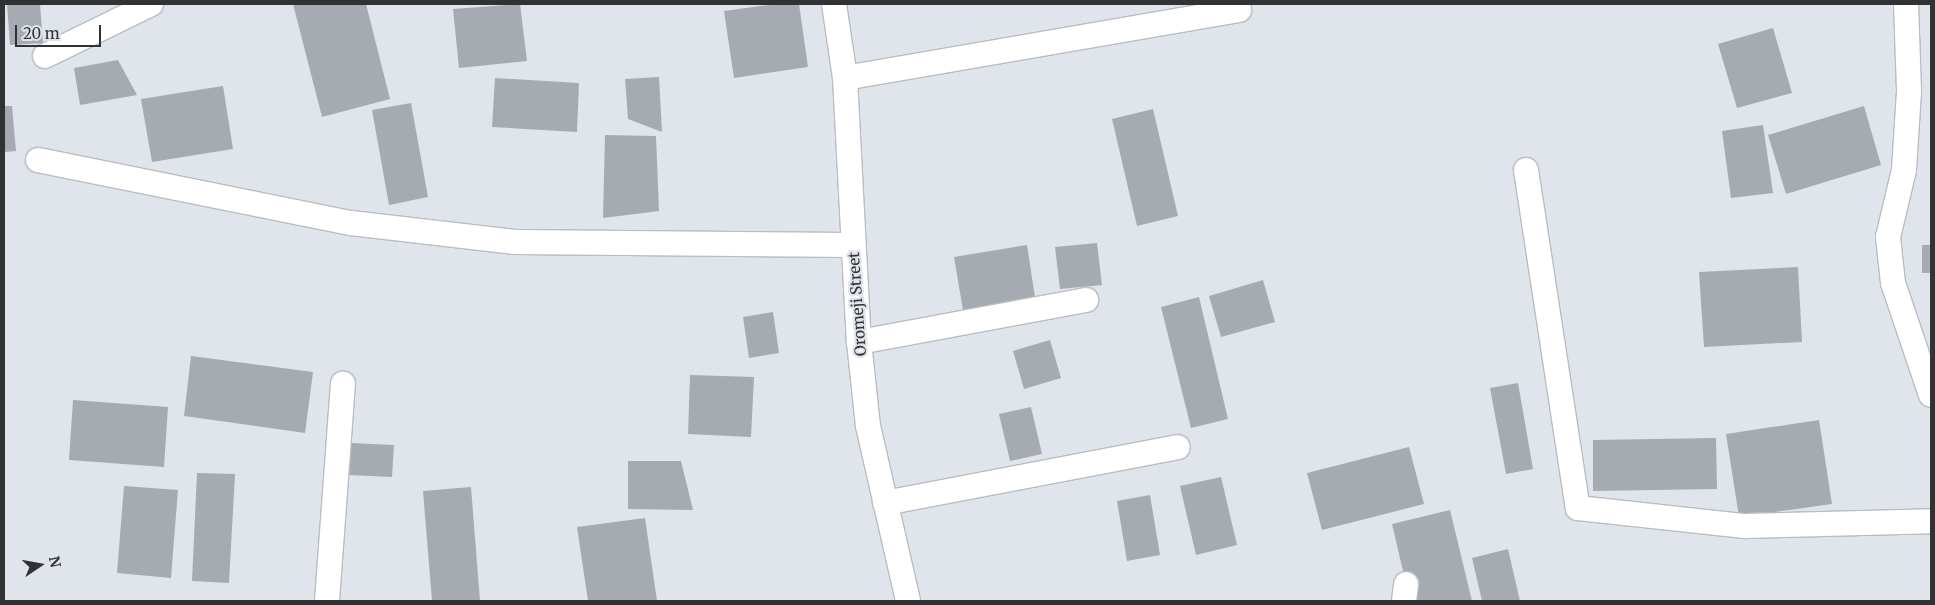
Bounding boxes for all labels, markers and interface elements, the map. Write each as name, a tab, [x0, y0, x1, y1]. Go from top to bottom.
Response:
scale bar	[18, 15, 104, 47]
text: 20 m	[23, 24, 60, 43]
street label: Oromeji Street	[844, 251, 870, 357]
north arrow	[15, 540, 65, 590]
text: N	[45, 555, 65, 569]

